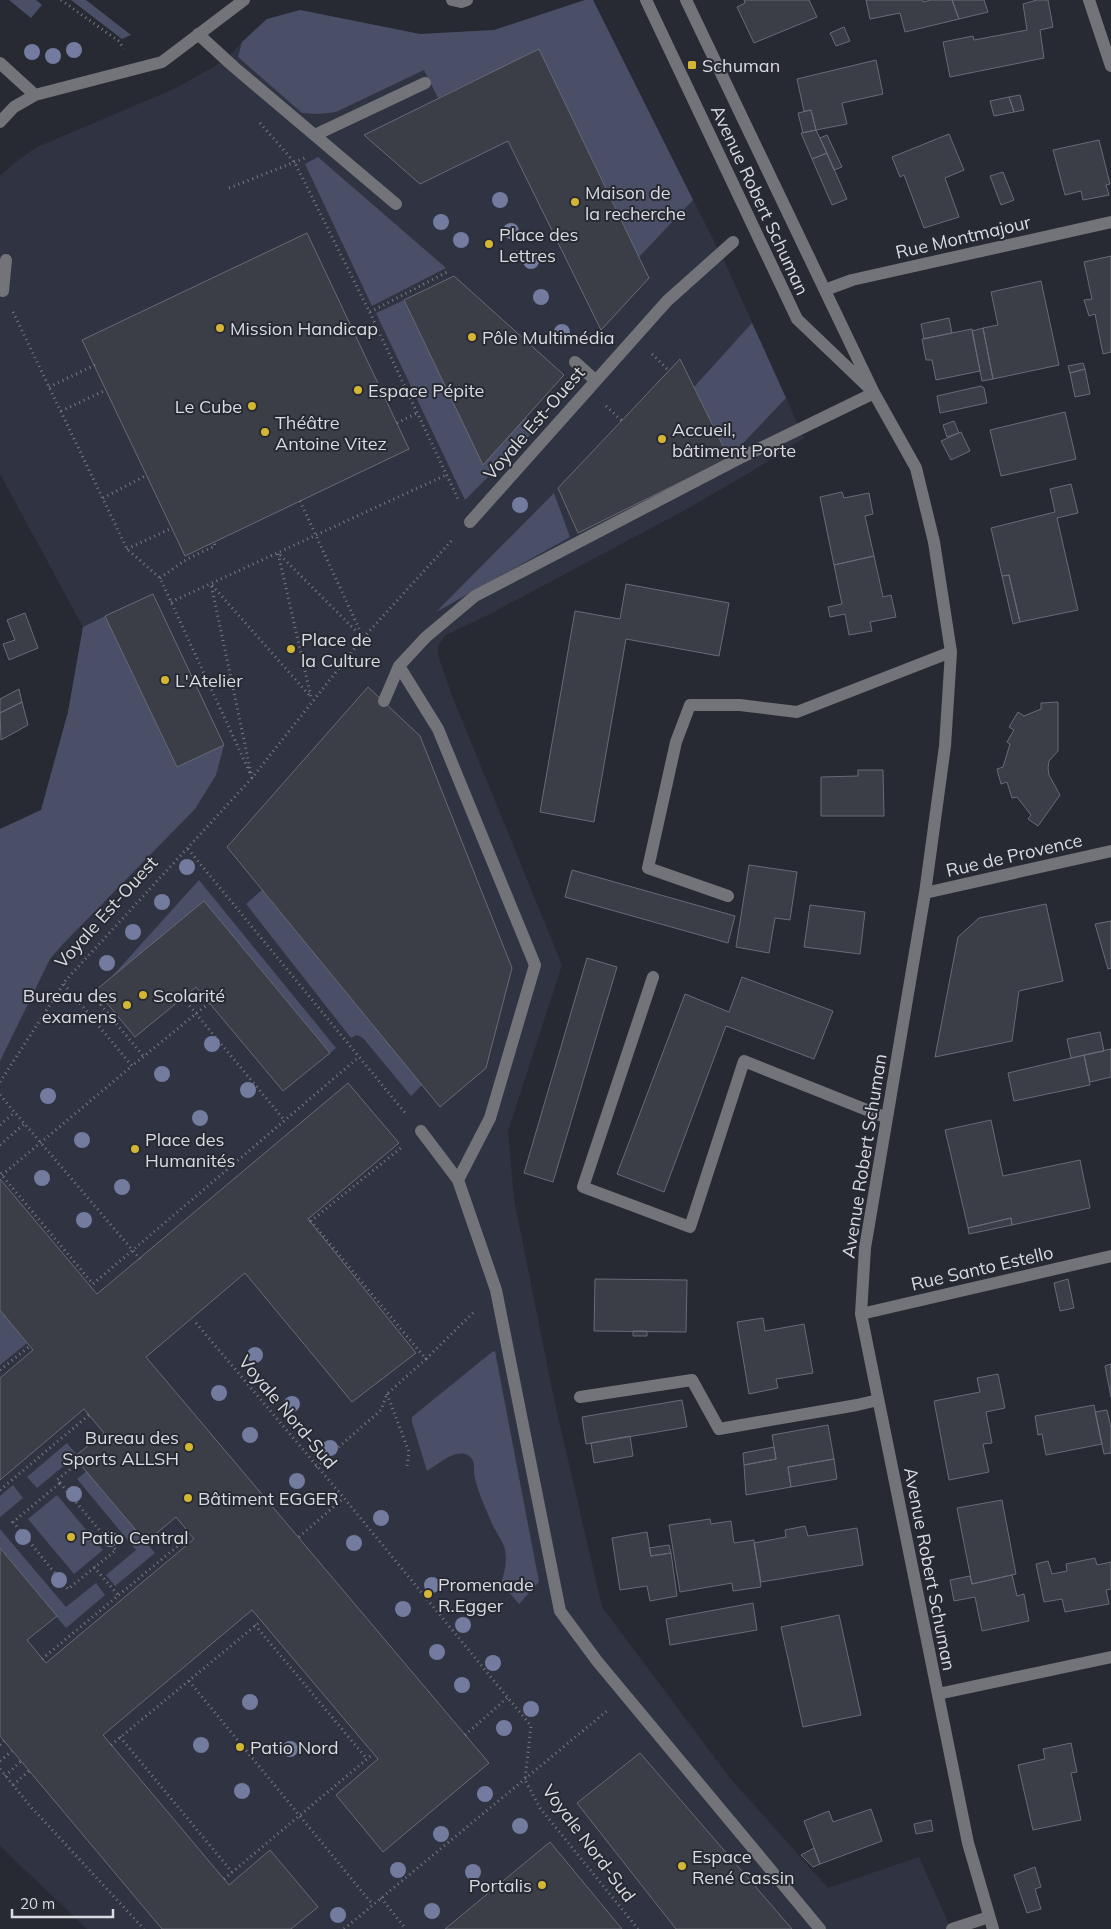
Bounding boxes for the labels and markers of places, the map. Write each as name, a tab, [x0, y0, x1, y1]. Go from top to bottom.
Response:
place label: Schuman	[702, 54, 780, 77]
marker: Schuman	[686, 59, 698, 71]
place label: Maison de la recherche	[585, 181, 686, 225]
marker: Maison de la recherche	[569, 196, 581, 208]
place label: Place des Lettres	[499, 223, 579, 267]
marker: Place des Lettres	[483, 238, 495, 250]
place label: Mission Handicap	[230, 317, 378, 340]
marker: Mission Handicap	[214, 322, 226, 334]
place label: Pôle Multimédia	[482, 326, 615, 349]
marker: Pôle Multimédia	[466, 331, 478, 343]
place label: Espace Pépite	[368, 379, 484, 402]
marker: Espace Pépite	[352, 384, 364, 396]
place label: Le Cube	[175, 395, 242, 418]
marker: Le Cube	[246, 400, 258, 412]
place label: Théâtre Antoine Vitez	[275, 411, 387, 455]
place label: Accueil, bâtiment Porte	[672, 418, 796, 462]
marker: Théâtre Antoine Vitez	[259, 426, 271, 438]
marker: Accueil, bâtiment Porte	[656, 433, 668, 445]
place label: Place de la Culture	[301, 628, 380, 672]
marker: Place de la Culture	[285, 643, 297, 655]
place label: L'Atelier	[175, 669, 243, 692]
marker: L'Atelier	[159, 674, 171, 686]
place label: Bureau des examens	[23, 984, 117, 1028]
place label: Scolarité	[153, 984, 225, 1007]
marker: Scolarité	[137, 989, 149, 1001]
marker: Bureau des examens	[121, 999, 133, 1011]
place label: Place des Humanités	[145, 1128, 236, 1172]
marker: Place des Humanités	[129, 1143, 141, 1155]
place label: Bureau des Sports ALLSH	[62, 1426, 179, 1470]
marker: Bureau des Sports ALLSH	[183, 1441, 195, 1453]
place label: Bâtiment EGGER	[198, 1487, 339, 1510]
marker: Bâtiment EGGER	[182, 1492, 194, 1504]
place label: Patio Central	[81, 1526, 189, 1549]
marker: Patio Central	[65, 1531, 77, 1543]
place label: Promenade R.Egger	[438, 1573, 534, 1617]
marker: Promenade R.Egger	[422, 1588, 434, 1600]
place label: Patio Nord	[250, 1736, 339, 1759]
marker: Patio Nord	[234, 1741, 246, 1753]
place label: Espace René Cassin	[692, 1845, 795, 1889]
marker: Espace René Cassin	[676, 1860, 688, 1872]
place label: Portalis	[469, 1874, 532, 1897]
marker: Portalis	[536, 1879, 548, 1891]

